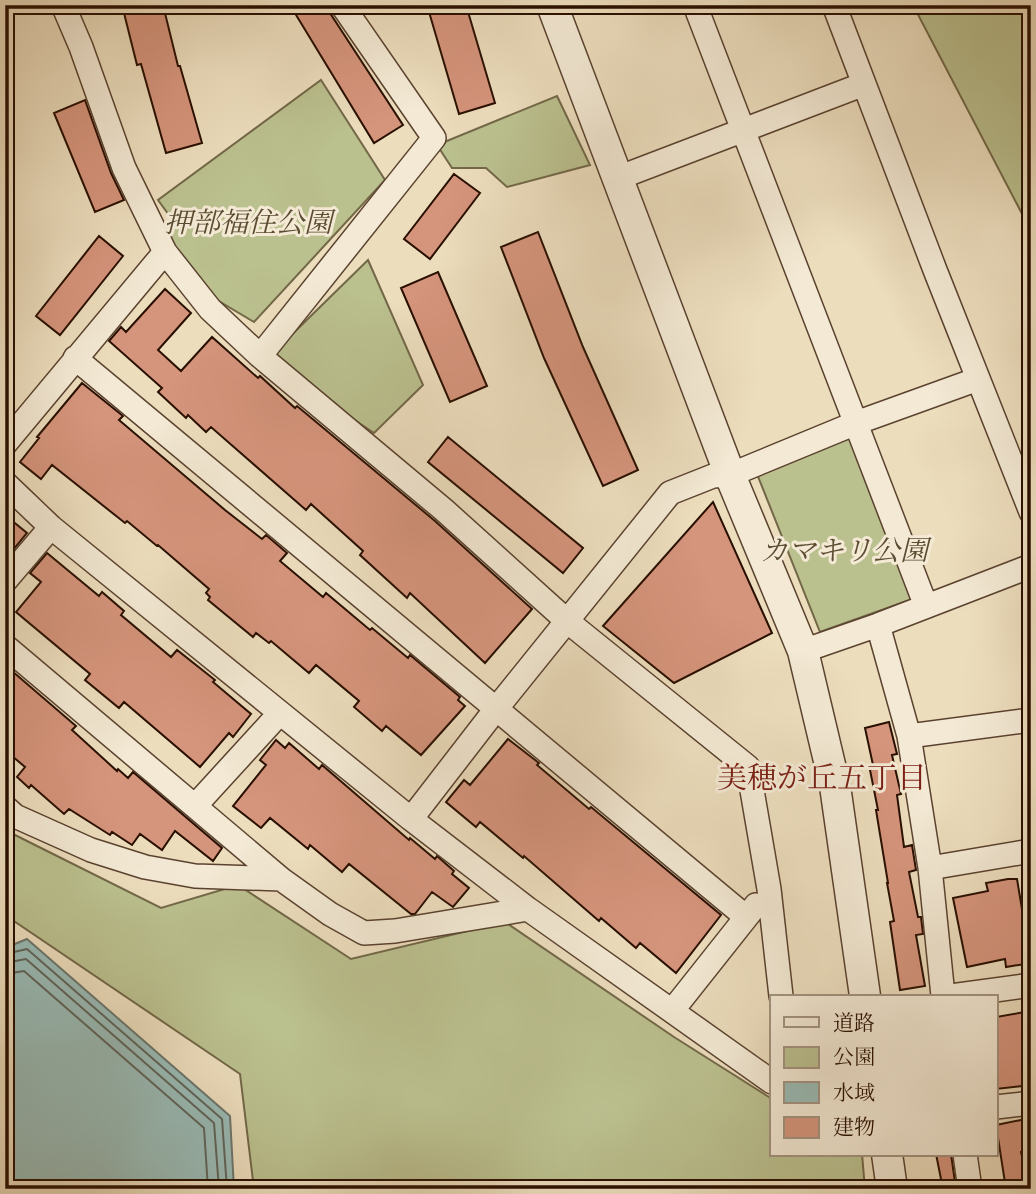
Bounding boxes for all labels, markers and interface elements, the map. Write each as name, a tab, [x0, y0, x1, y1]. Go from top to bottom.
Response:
park label: 押部福住公園	[164, 206, 336, 241]
park label: カマキリ公園	[760, 534, 932, 569]
district label: 美穂が丘五丁目	[717, 760, 927, 798]
legend	[770, 995, 998, 1156]
text: 道路	[833, 1011, 875, 1037]
text: 公園	[833, 1045, 875, 1071]
text: 水域	[833, 1081, 875, 1107]
text: 建物	[833, 1115, 875, 1141]

